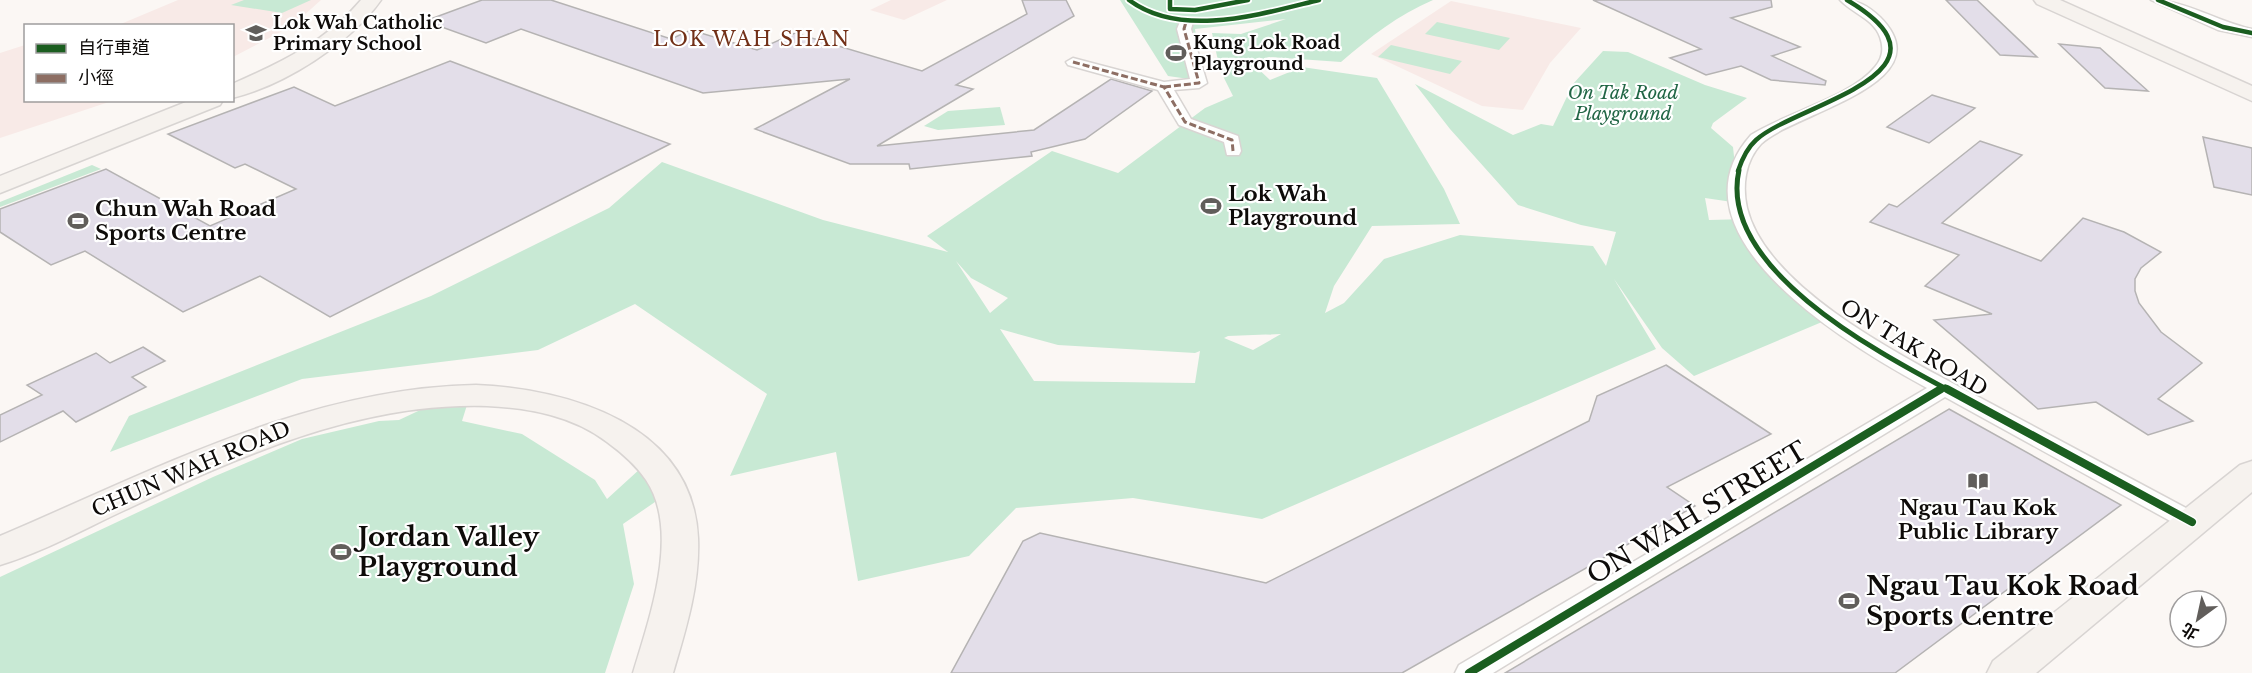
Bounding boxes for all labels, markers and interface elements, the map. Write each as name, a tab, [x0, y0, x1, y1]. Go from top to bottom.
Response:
place label: Lok Wah Catholic Primary School	[273, 12, 443, 55]
school or university icon: Lok Wah Catholic Primary School	[244, 21, 268, 45]
legend	[24, 24, 234, 102]
district label: LOK WAH SHAN	[653, 27, 851, 51]
place label: Kung Lok Road Playground	[1193, 32, 1341, 75]
text: 自行車道	[78, 37, 150, 59]
sports icon: Kung Lok Road Playground	[1164, 41, 1188, 65]
text: 小徑	[78, 67, 114, 89]
park label: On Tak Road Playground	[1568, 82, 1678, 125]
place label: Lok Wah Playground	[1228, 181, 1358, 231]
sports icon: Lok Wah Playground	[1199, 194, 1223, 218]
place label: Chun Wah Road Sports Centre	[95, 196, 277, 246]
sports icon: Chun Wah Road Sports Centre	[66, 209, 90, 233]
street label: ON TAK ROAD	[1836, 294, 1992, 402]
street label: CHUN WAH ROAD	[88, 415, 294, 523]
street label: ON WAH STREET	[1581, 435, 1813, 591]
library icon: Ngau Tau Kok Public Library	[1966, 469, 1990, 493]
place label: Ngau Tau Kok Public Library	[1898, 495, 2059, 545]
place label: Jordan Valley Playground	[353, 521, 540, 583]
sports icon: Jordan Valley Playground	[329, 540, 353, 564]
place label: Ngau Tau Kok Road Sports Centre	[1866, 570, 2139, 632]
sports icon: Ngau Tau Kok Road Sports Centre	[1837, 589, 1861, 613]
north arrow	[2168, 589, 2228, 649]
text: 北	[2178, 619, 2202, 644]

